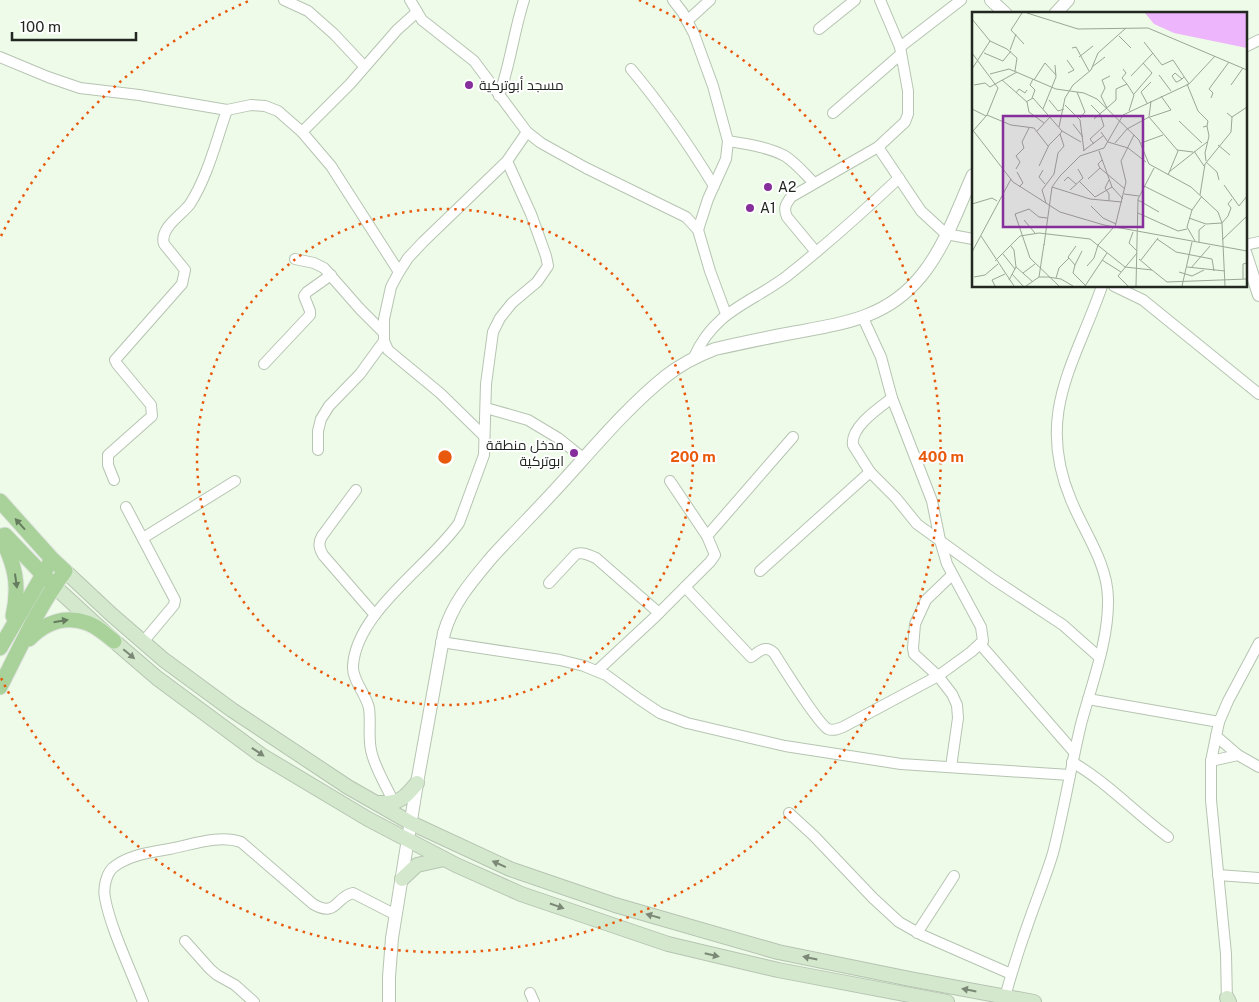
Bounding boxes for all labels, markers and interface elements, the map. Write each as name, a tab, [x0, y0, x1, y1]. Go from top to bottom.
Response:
scale bar	[12, 10, 136, 42]
inset map	[972, 12, 1246, 288]
text: 100 m	[20, 18, 61, 35]
place label: مسجد أبوتركية	[479, 76, 564, 93]
marker: مسجد أبوتركية	[463, 79, 475, 91]
place label: A2	[778, 179, 796, 195]
marker: A2	[762, 181, 774, 193]
place label: A1	[760, 200, 776, 216]
marker: A1	[744, 202, 756, 214]
place label: مدخل منطقة ابوتركية	[486, 437, 564, 469]
marker: مدخل منطقة ابوتركية	[568, 447, 580, 459]
centre of rings	[436, 448, 454, 466]
text: 200 m	[670, 448, 716, 465]
text: 400 m	[918, 448, 964, 465]
one-way arrow	[14, 518, 26, 530]
one-way arrow	[12, 573, 20, 589]
one-way arrow	[53, 617, 69, 625]
one-way arrow	[123, 648, 135, 659]
one-way arrow	[251, 747, 265, 757]
one-way arrow	[492, 860, 506, 868]
one-way arrow	[550, 903, 565, 910]
one-way arrow	[645, 912, 660, 920]
one-way arrow	[705, 951, 720, 959]
one-way arrow	[802, 954, 817, 962]
one-way arrow	[961, 986, 977, 994]

